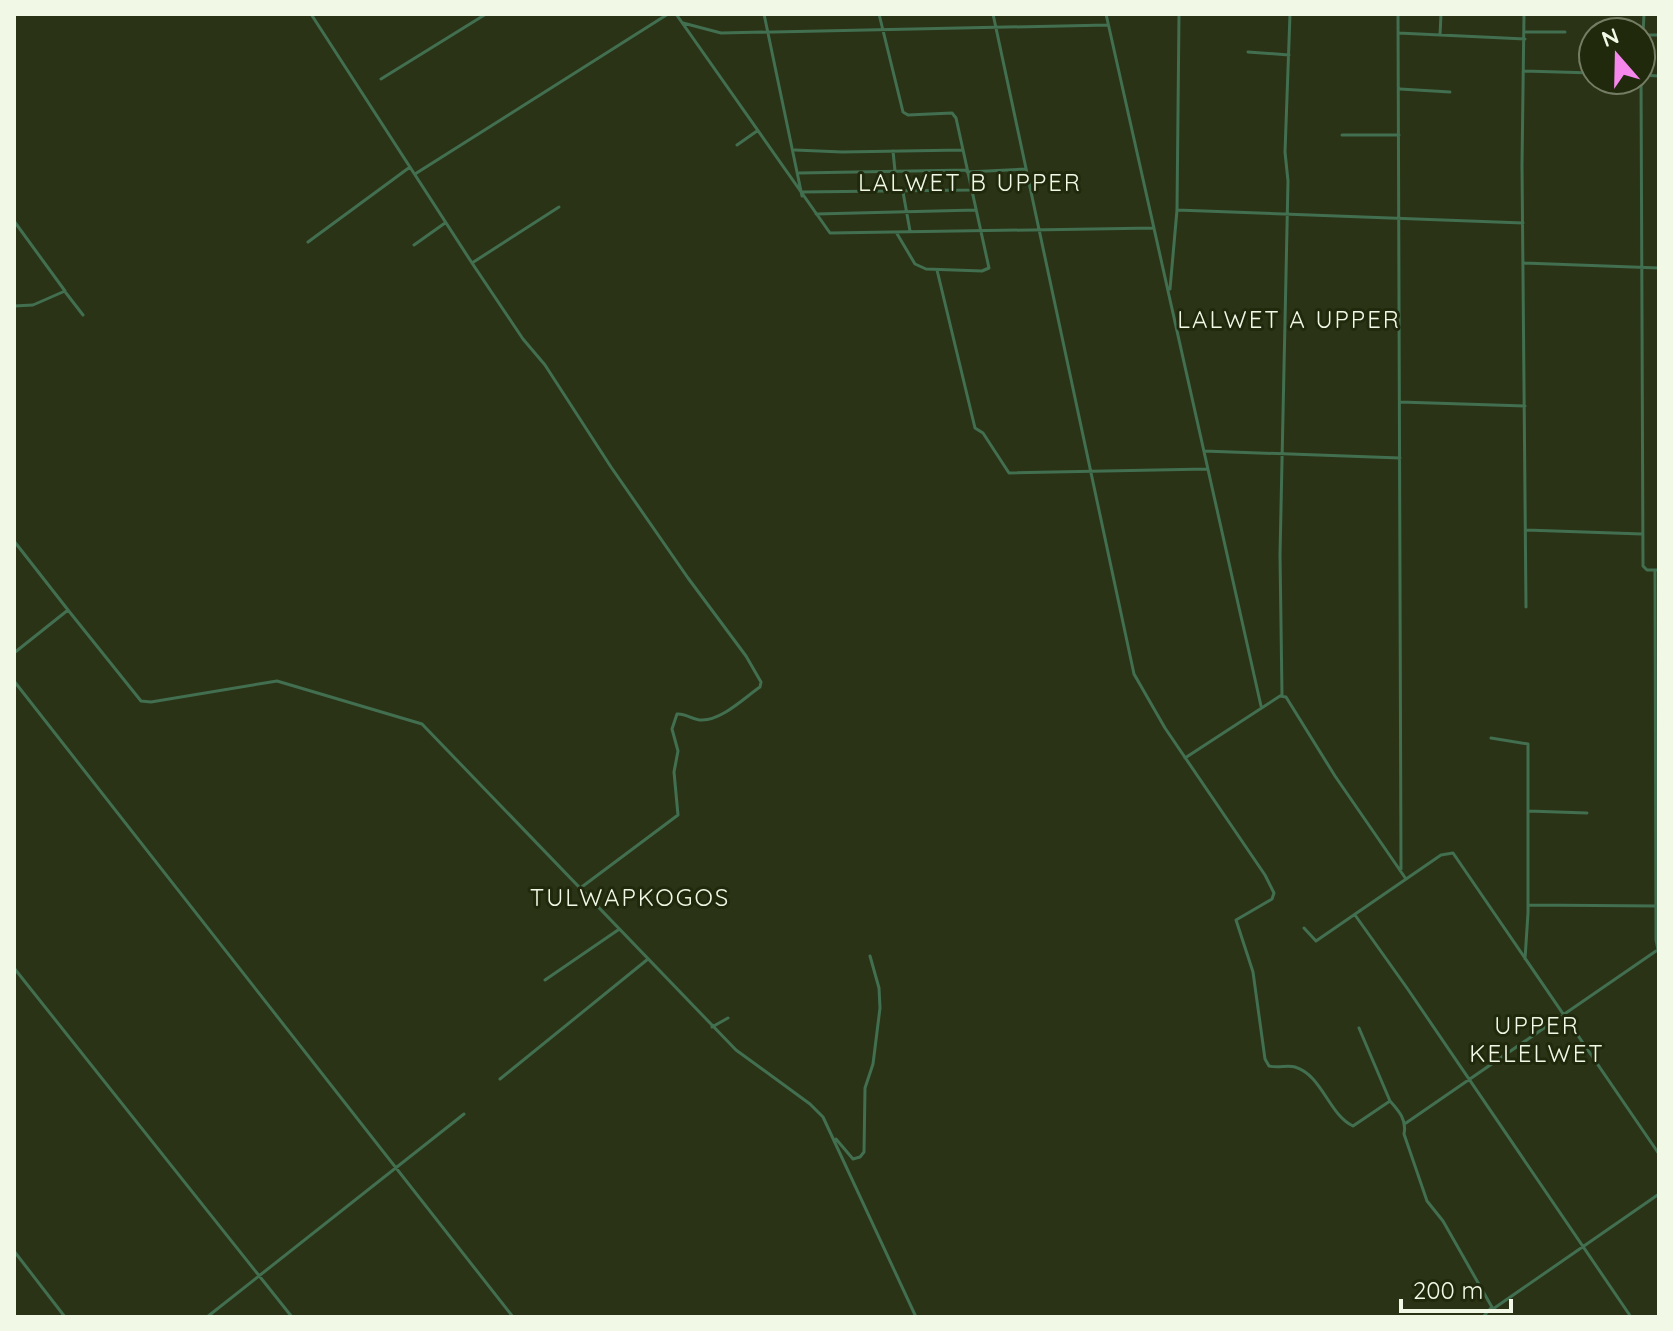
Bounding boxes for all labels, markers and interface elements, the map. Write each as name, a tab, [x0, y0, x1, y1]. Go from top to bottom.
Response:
north arrow	[1577, 16, 1657, 96]
text: N	[1598, 21, 1623, 53]
district label: LALWET B UPPER	[858, 167, 1082, 197]
district label: LALWET A UPPER	[1177, 304, 1401, 334]
district label: TULWAPKOGOS	[530, 882, 730, 912]
district label: UPPER KELELWET	[1469, 1010, 1605, 1068]
scale bar	[1401, 1263, 1511, 1313]
text: 200 m	[1413, 1275, 1483, 1305]

